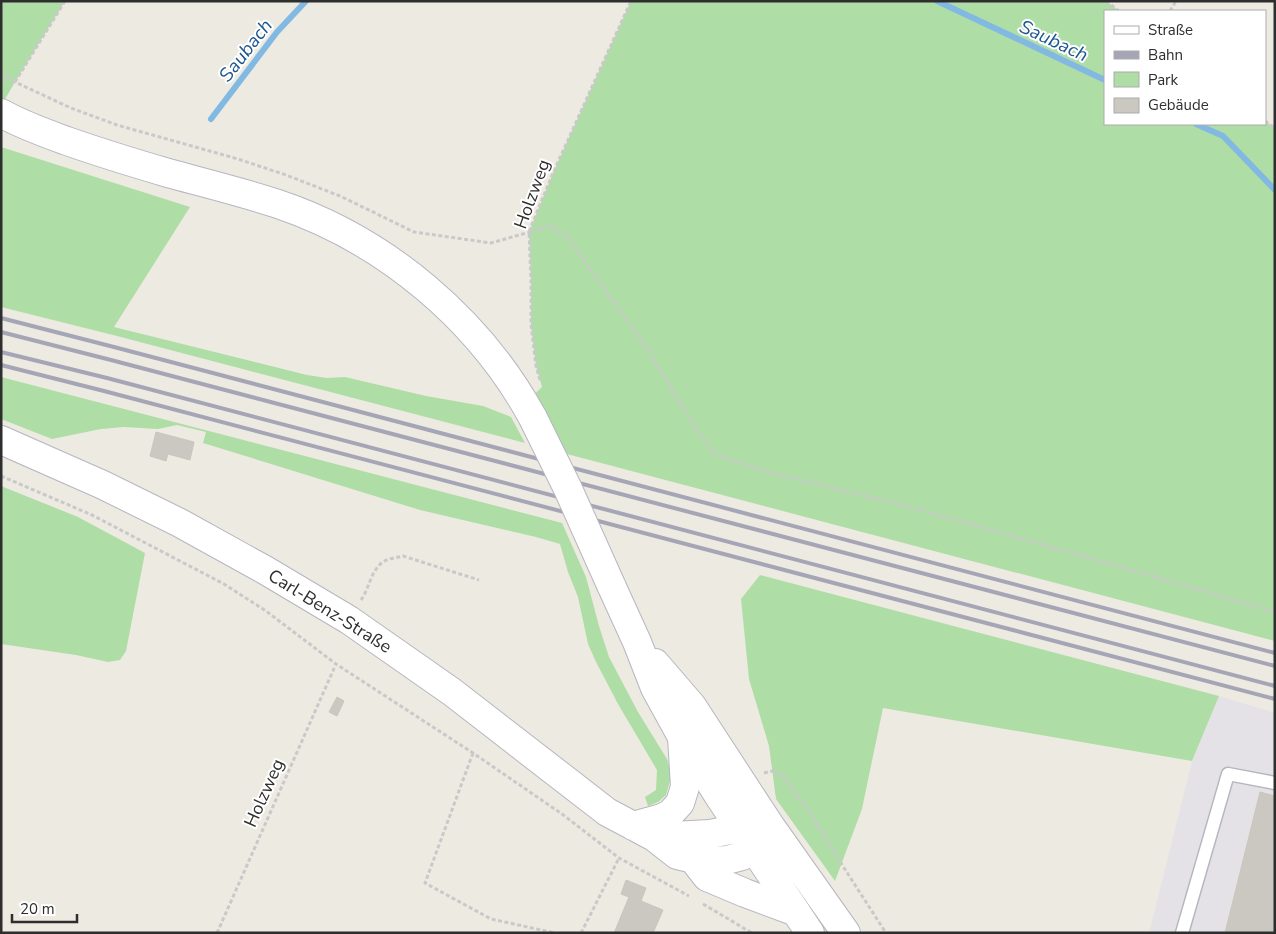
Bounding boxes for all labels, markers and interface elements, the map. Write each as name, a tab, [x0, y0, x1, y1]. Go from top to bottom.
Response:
legend	[1104, 10, 1266, 125]
water label: Saubach	[213, 14, 279, 87]
water label: Saubach	[1015, 14, 1092, 68]
text: Straße	[1148, 20, 1193, 40]
text: Bahn	[1148, 45, 1183, 65]
text: Park	[1148, 70, 1178, 90]
text: Gebäude	[1148, 95, 1209, 115]
street label: Holzweg	[508, 156, 556, 232]
street label: Carl-Benz-Straße	[264, 563, 396, 659]
street label: Holzweg	[238, 755, 290, 831]
scale bar	[12, 892, 78, 924]
text: 20 m	[20, 899, 55, 919]

